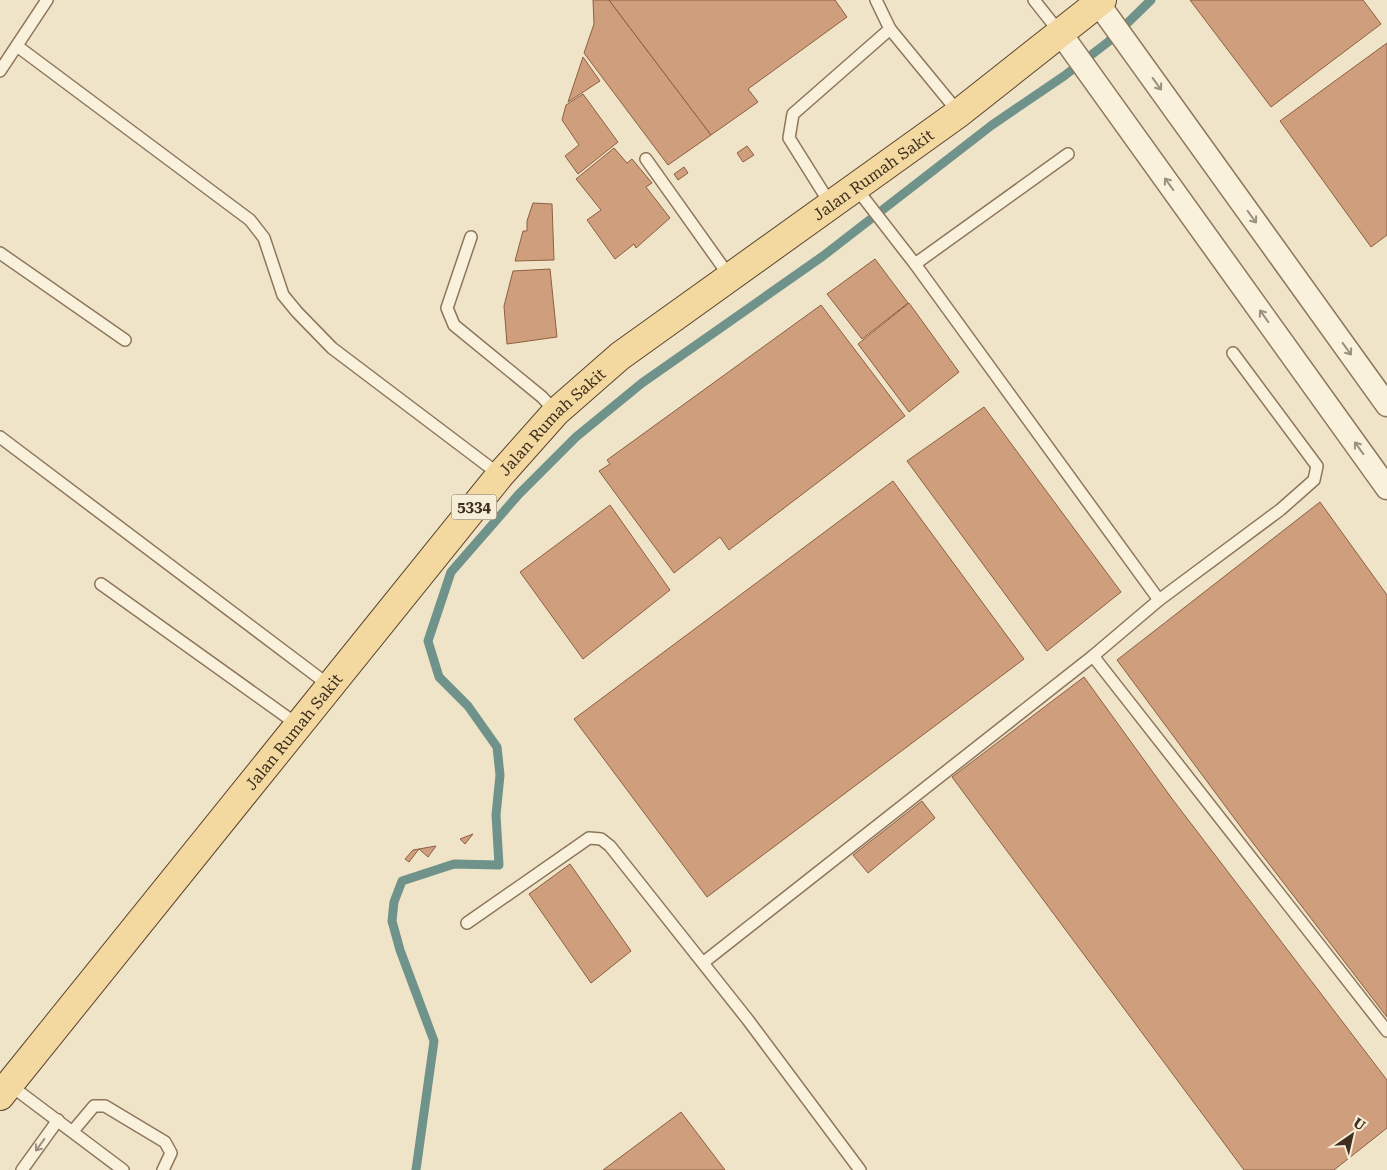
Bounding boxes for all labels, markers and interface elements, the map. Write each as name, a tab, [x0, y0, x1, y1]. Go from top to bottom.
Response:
one-way arrow	[1152, 77, 1162, 91]
street label: Jalan Rumah Sakit	[809, 125, 937, 225]
one-way arrow	[1164, 177, 1174, 191]
one-way arrow	[1247, 209, 1257, 223]
one-way arrow	[1259, 309, 1269, 323]
one-way arrow	[1341, 341, 1352, 355]
street label: Jalan Rumah Sakit	[495, 364, 610, 480]
one-way arrow	[1354, 441, 1364, 455]
road number: 5334	[452, 494, 496, 520]
street label: Jalan Rumah Sakit	[241, 670, 346, 794]
north arrow	[1327, 1110, 1377, 1160]
text: U	[1350, 1115, 1368, 1134]
one-way arrow	[35, 1138, 45, 1152]

